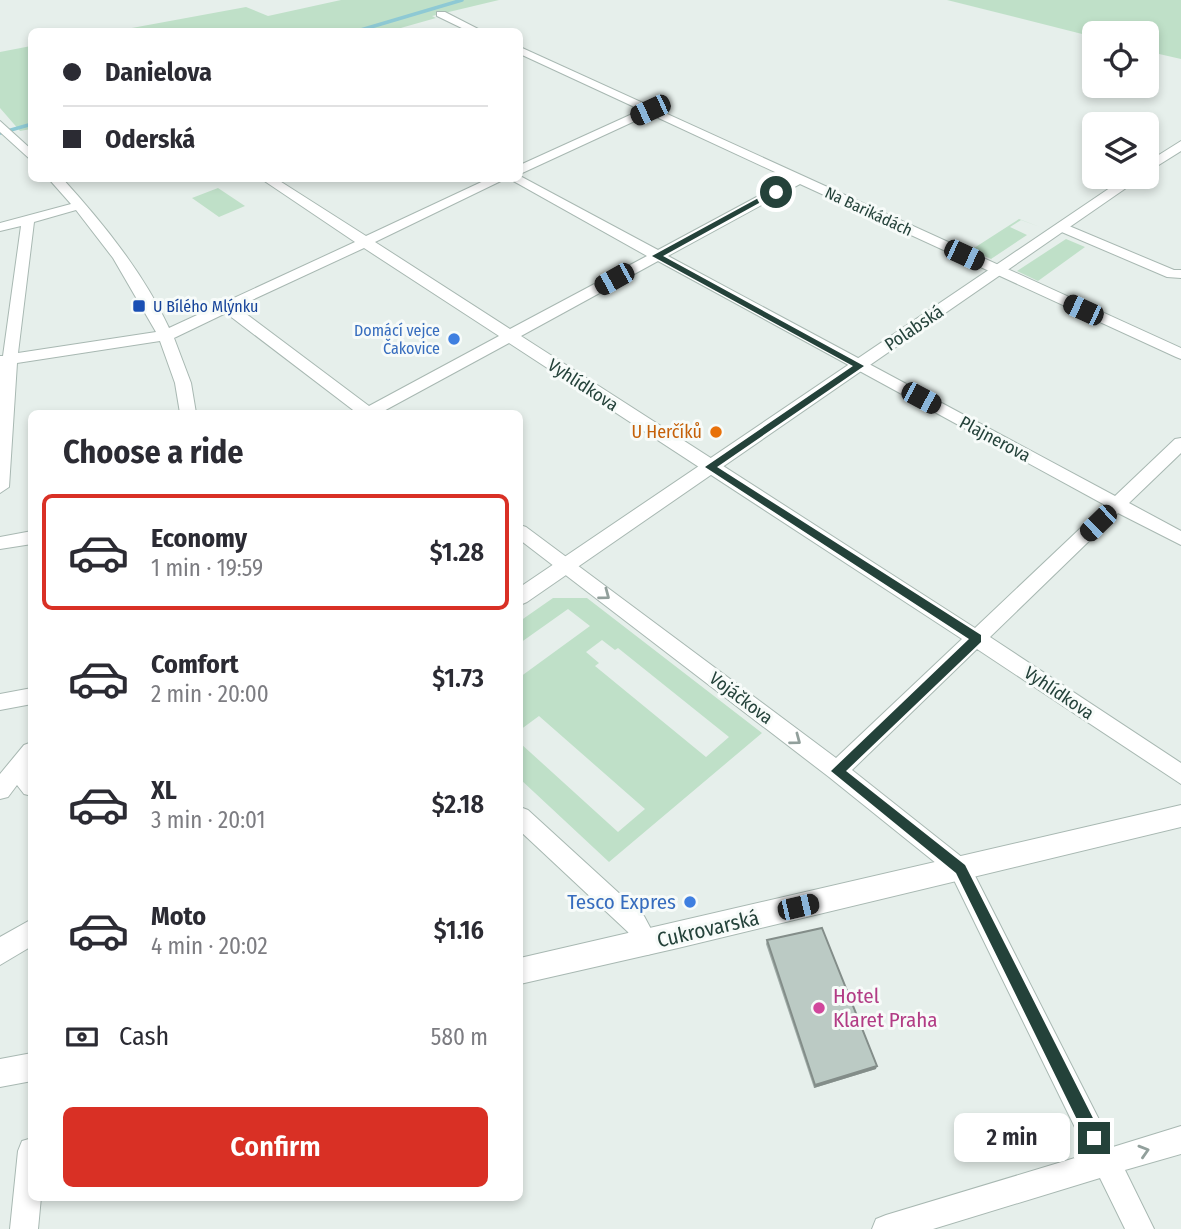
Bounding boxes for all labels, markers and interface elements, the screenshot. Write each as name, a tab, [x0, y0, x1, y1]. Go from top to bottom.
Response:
map controls	[1082, 21, 1159, 189]
button: locate	[1082, 21, 1159, 98]
text: Danielova	[105, 57, 212, 88]
car	[627, 92, 674, 128]
button: layers	[1082, 112, 1159, 189]
text: Oderská	[105, 124, 195, 155]
route start	[760, 176, 792, 208]
street label: Na Barikádách	[822, 183, 916, 240]
car	[941, 237, 988, 273]
car	[591, 260, 638, 298]
car	[1060, 292, 1107, 328]
place label: U Bílého Mlýnku	[153, 297, 258, 316]
marker: U Bílého Mlýnku	[131, 298, 147, 314]
street label: Polabská	[880, 300, 948, 356]
place label: Domácí vejce Čakovice	[354, 321, 440, 358]
marker: Domácí vejce Čakovice	[446, 331, 462, 347]
street label: Vyhlídkova	[544, 354, 623, 416]
car	[898, 379, 945, 417]
street label: Plajnerova	[956, 411, 1034, 467]
place label: U Herčíků	[631, 421, 702, 443]
marker: U Herčíků	[708, 424, 724, 440]
text: Choose a ride	[63, 433, 244, 471]
car	[1076, 501, 1121, 545]
icon: car	[67, 521, 130, 584]
text: Economy	[151, 523, 247, 554]
text: $1.28	[430, 537, 484, 568]
text: 1 min · 19:59	[151, 554, 263, 582]
one-way arrow	[597, 587, 609, 600]
icon: car	[67, 647, 130, 710]
text: Comfort	[151, 649, 239, 680]
street label: Vyhlídkova	[1020, 662, 1098, 724]
text: $1.73	[432, 663, 484, 694]
street label: Vojáčkova	[705, 667, 777, 729]
text: 2 min · 20:00	[151, 680, 269, 708]
one-way arrow	[788, 731, 800, 744]
icon: car	[67, 773, 130, 836]
text: XL	[151, 775, 177, 806]
text: $2.18	[432, 789, 484, 820]
text: 3 min · 20:01	[151, 806, 265, 834]
place label: Tesco Expres	[567, 889, 676, 915]
car	[776, 892, 821, 922]
marker: Tesco Expres	[682, 894, 698, 910]
icon: car	[67, 899, 130, 962]
text: Moto	[151, 901, 206, 932]
street label: Cukrovarská	[654, 905, 762, 953]
text: $1.16	[434, 915, 484, 946]
text: 4 min · 20:02	[151, 932, 268, 960]
place label: Hotel Klaret Praha	[833, 983, 938, 1033]
marker: Hotel Klaret Praha	[811, 1000, 827, 1016]
icon: cash	[63, 1018, 101, 1056]
text: Cash	[119, 1021, 169, 1052]
text: 580 m	[431, 1023, 488, 1051]
button: Confirm	[63, 1107, 488, 1187]
callout: 2 min	[954, 1114, 1070, 1162]
route end	[1078, 1122, 1110, 1154]
text: 2 min	[986, 1123, 1038, 1151]
one-way arrow	[1137, 1145, 1149, 1160]

